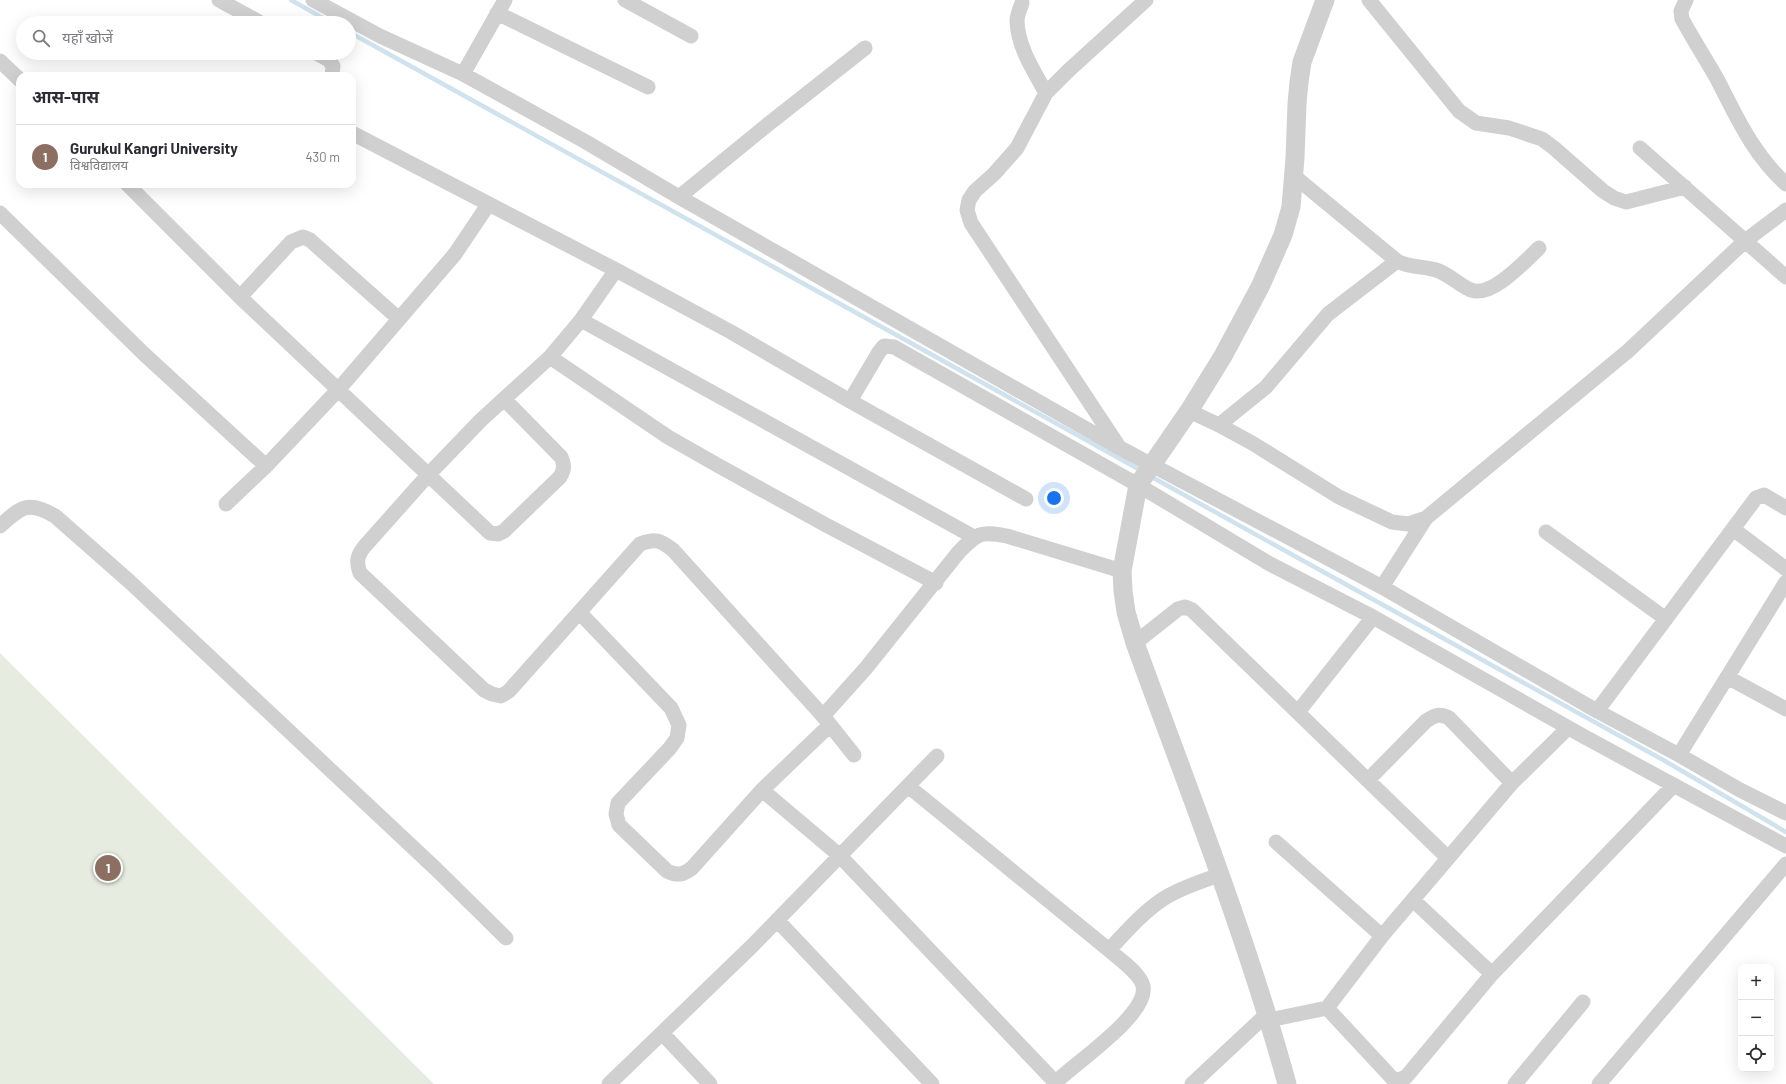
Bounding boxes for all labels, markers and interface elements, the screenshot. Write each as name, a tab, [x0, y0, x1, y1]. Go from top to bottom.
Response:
search box	[16, 16, 356, 60]
icon: search	[30, 27, 52, 49]
text: यहाँ खोजें	[62, 28, 113, 46]
text: आस-पास	[32, 86, 99, 106]
text: Gurukul Kangri University	[70, 139, 238, 157]
text: 1	[43, 149, 47, 165]
text: 430 m	[305, 149, 340, 165]
text: विश्वविद्यालय	[70, 157, 128, 173]
your location	[1044, 488, 1064, 508]
pin: 1	[95, 853, 121, 883]
map controls	[1738, 964, 1774, 1072]
button: +	[1738, 964, 1774, 1000]
button: −	[1738, 1000, 1774, 1036]
button: locate	[1738, 1036, 1774, 1072]

